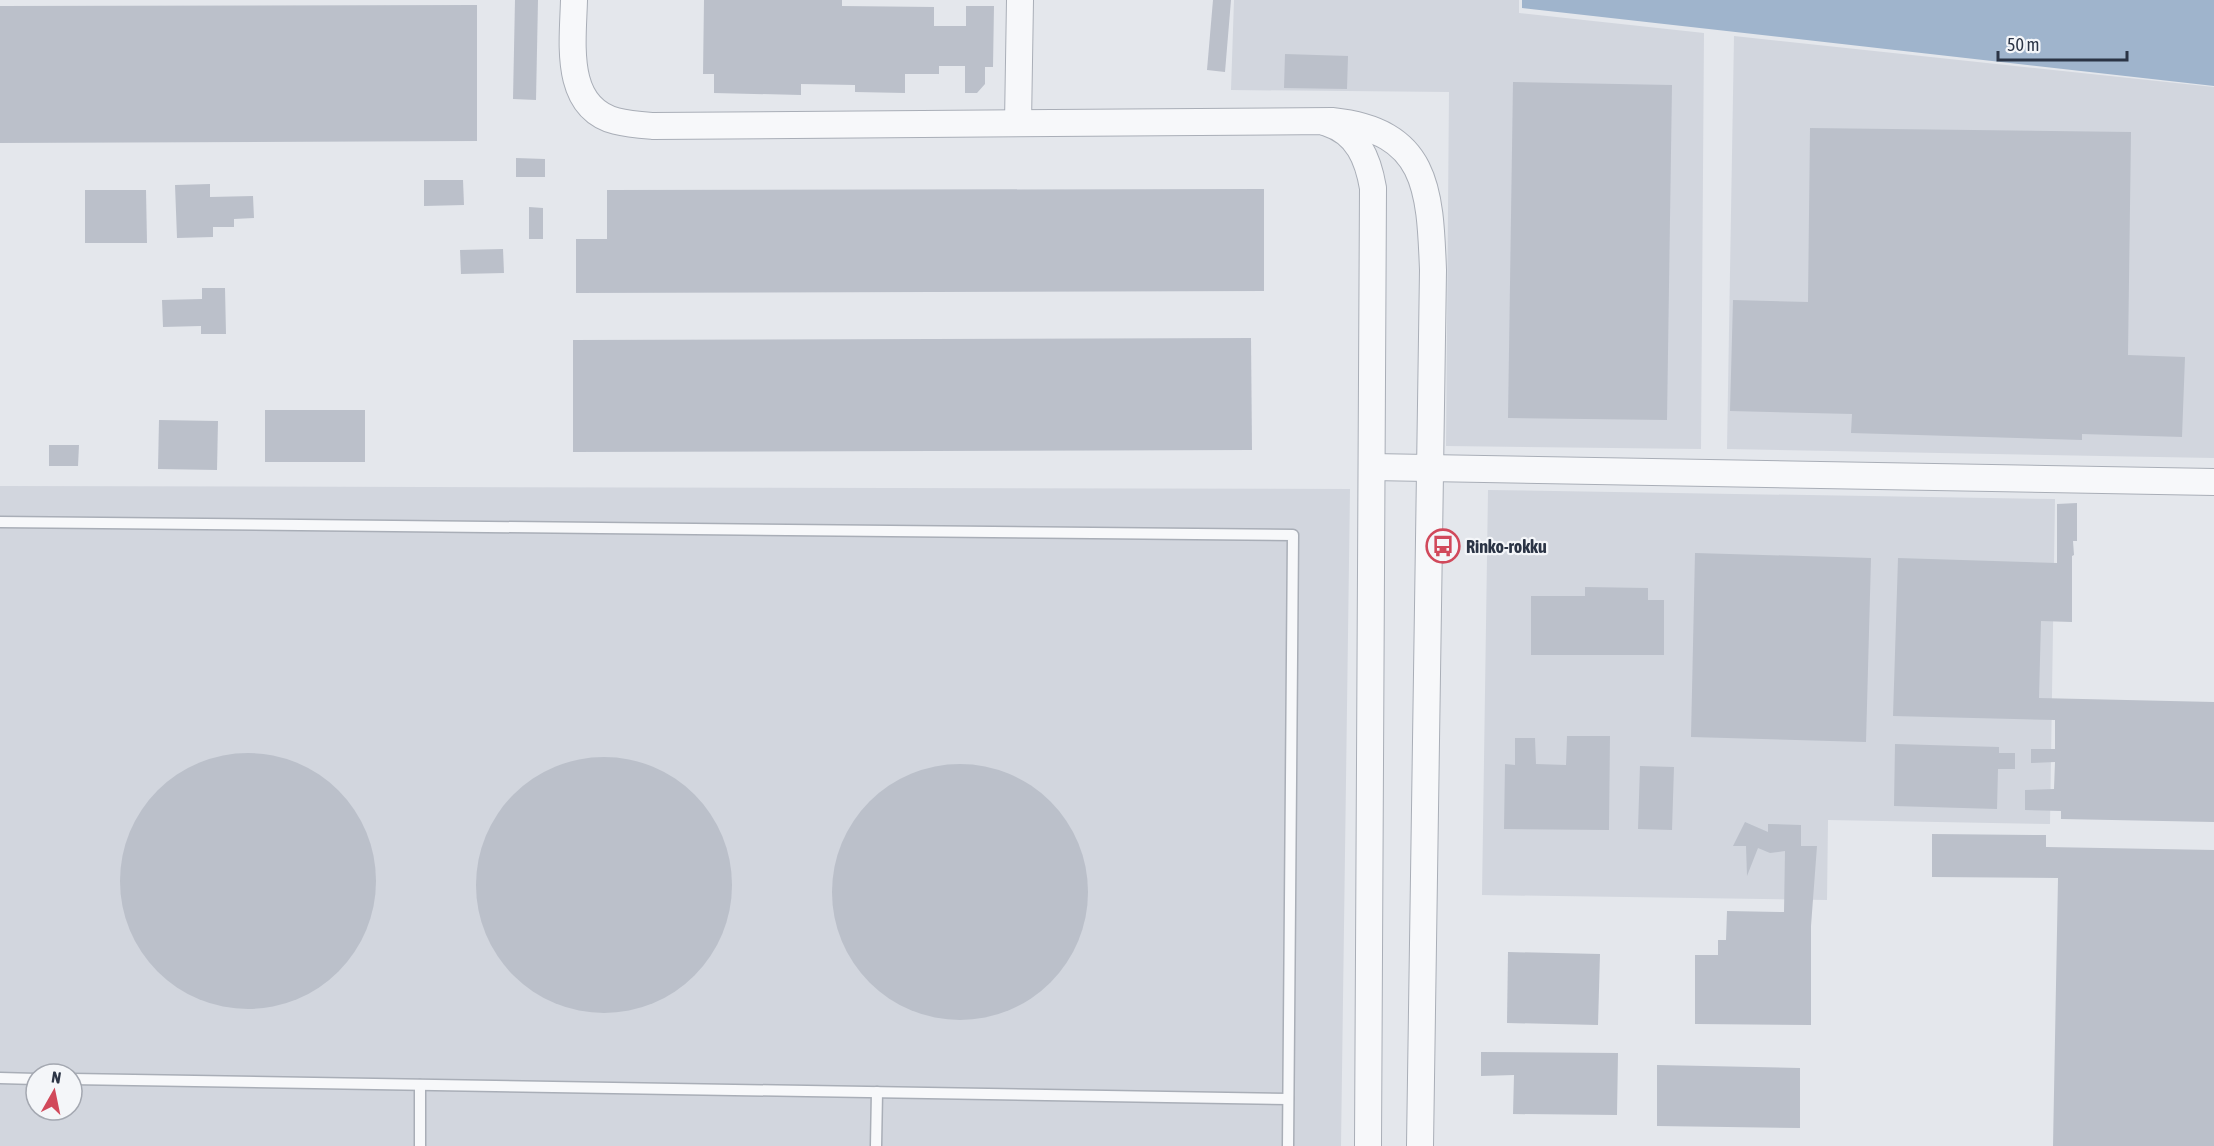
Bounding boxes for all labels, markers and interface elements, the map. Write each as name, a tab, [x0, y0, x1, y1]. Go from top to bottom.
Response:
scale bar	[1998, 24, 2127, 62]
text: 50 m	[2007, 34, 2039, 55]
bus stop icon: Rinko-rokku	[1425, 528, 1461, 564]
place label: Rinko-rokku	[1466, 536, 1547, 557]
north arrow	[24, 1062, 84, 1122]
text: N	[50, 1068, 62, 1087]

